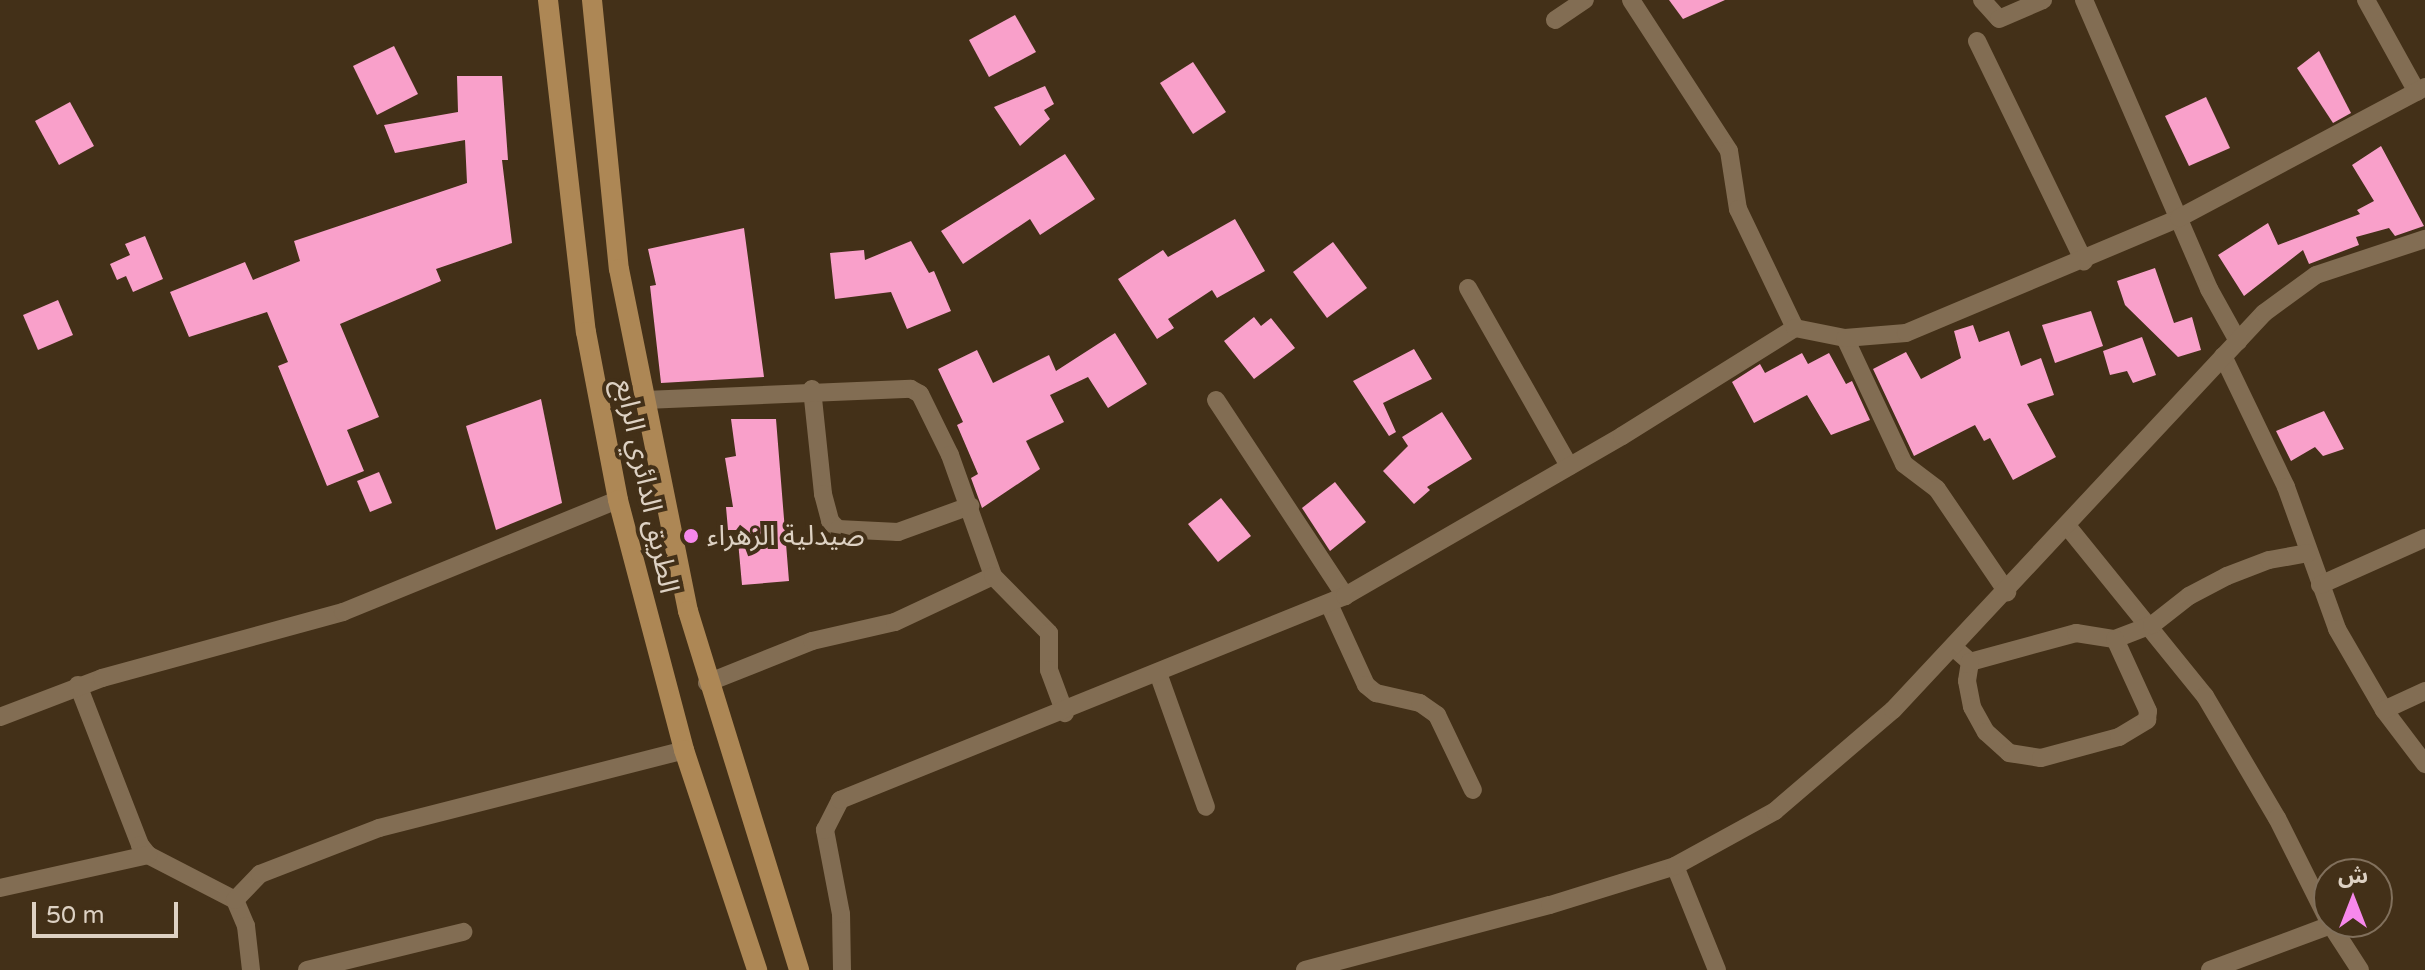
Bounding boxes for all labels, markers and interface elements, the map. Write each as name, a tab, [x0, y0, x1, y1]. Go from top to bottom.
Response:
street label: الطريق الدائري الرابع	[608, 376, 686, 596]
place label: صيدلية الزهراء	[707, 519, 865, 553]
marker: صيدلية الزهراء	[682, 527, 700, 545]
north arrow	[2313, 858, 2393, 938]
text: ش	[2338, 863, 2368, 889]
scale bar	[36, 886, 182, 936]
text: 50 m	[46, 901, 104, 930]

